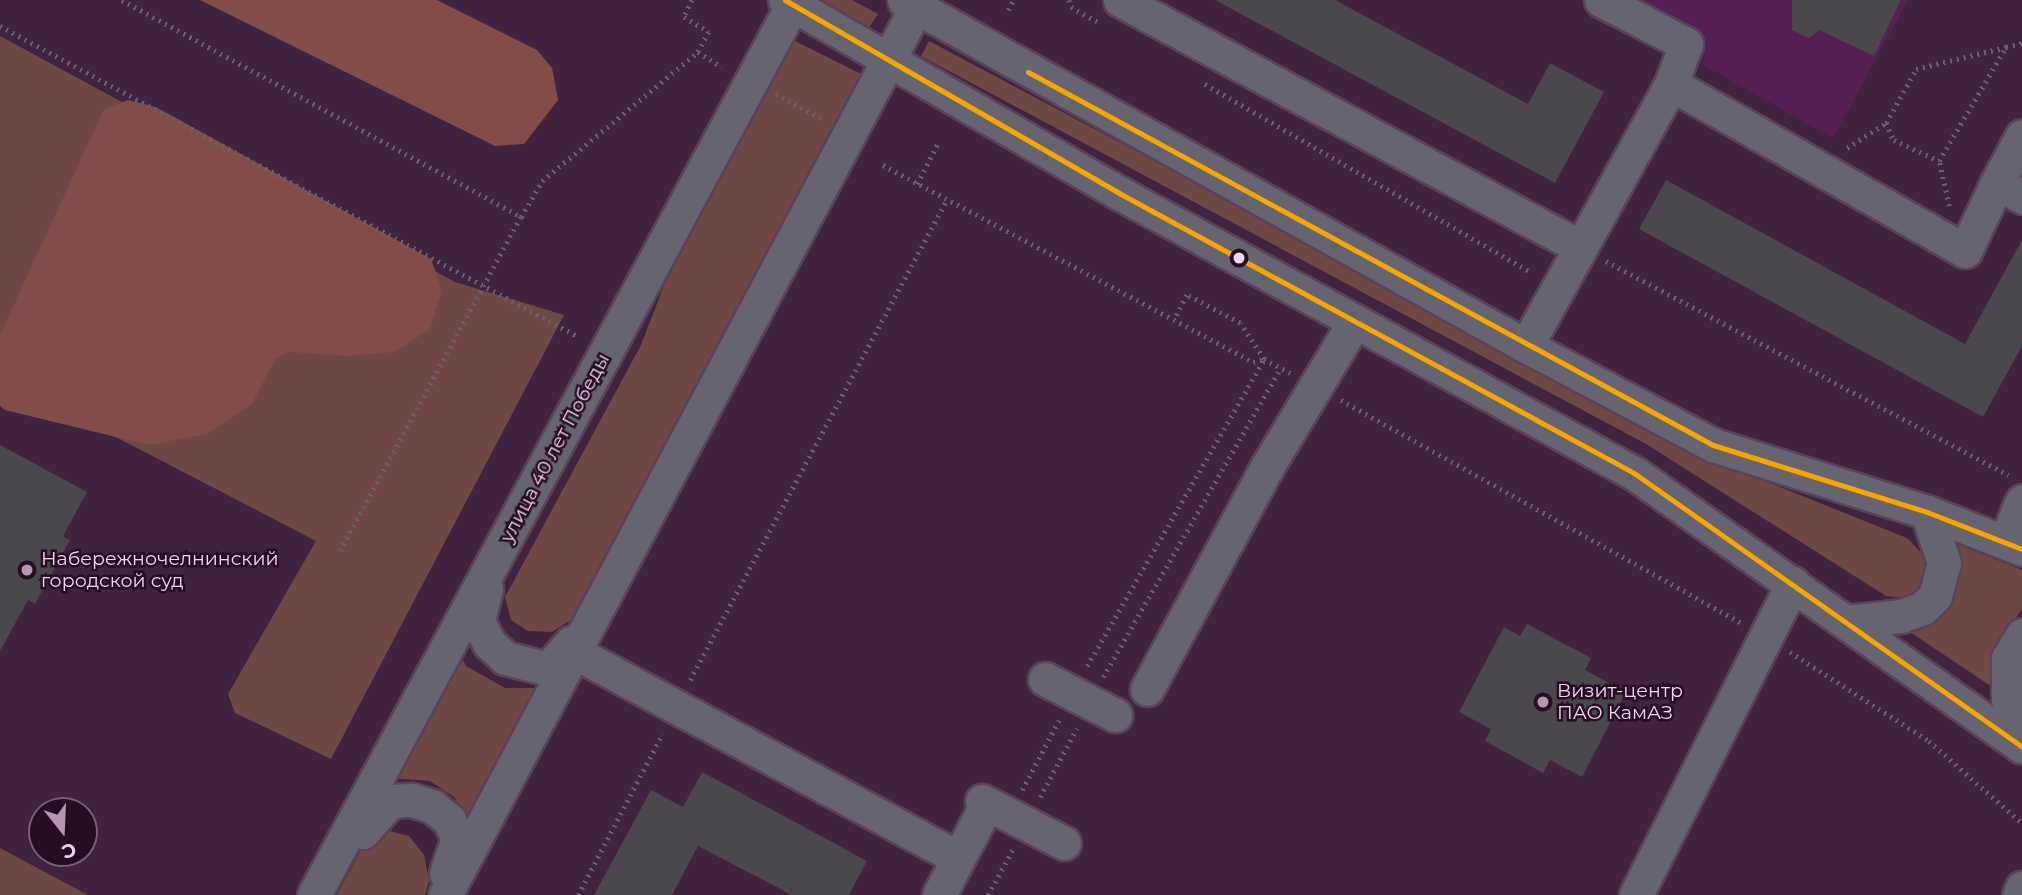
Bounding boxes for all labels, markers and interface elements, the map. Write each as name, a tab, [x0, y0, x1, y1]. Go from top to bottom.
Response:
unlabelled marker	[1232, 251, 1246, 265]
street label: улица 40 лет Победы	[495, 350, 615, 546]
place label: Набережночелнинский городской суд	[41, 548, 279, 592]
marker: Набережночелнинский городской суд	[19, 562, 35, 578]
place label: Визит-центр ПАО КамАЗ	[1557, 680, 1683, 724]
marker: Визит-центр ПАО КамАЗ	[1535, 694, 1551, 710]
north arrow	[28, 797, 98, 867]
text: С	[59, 837, 79, 864]

